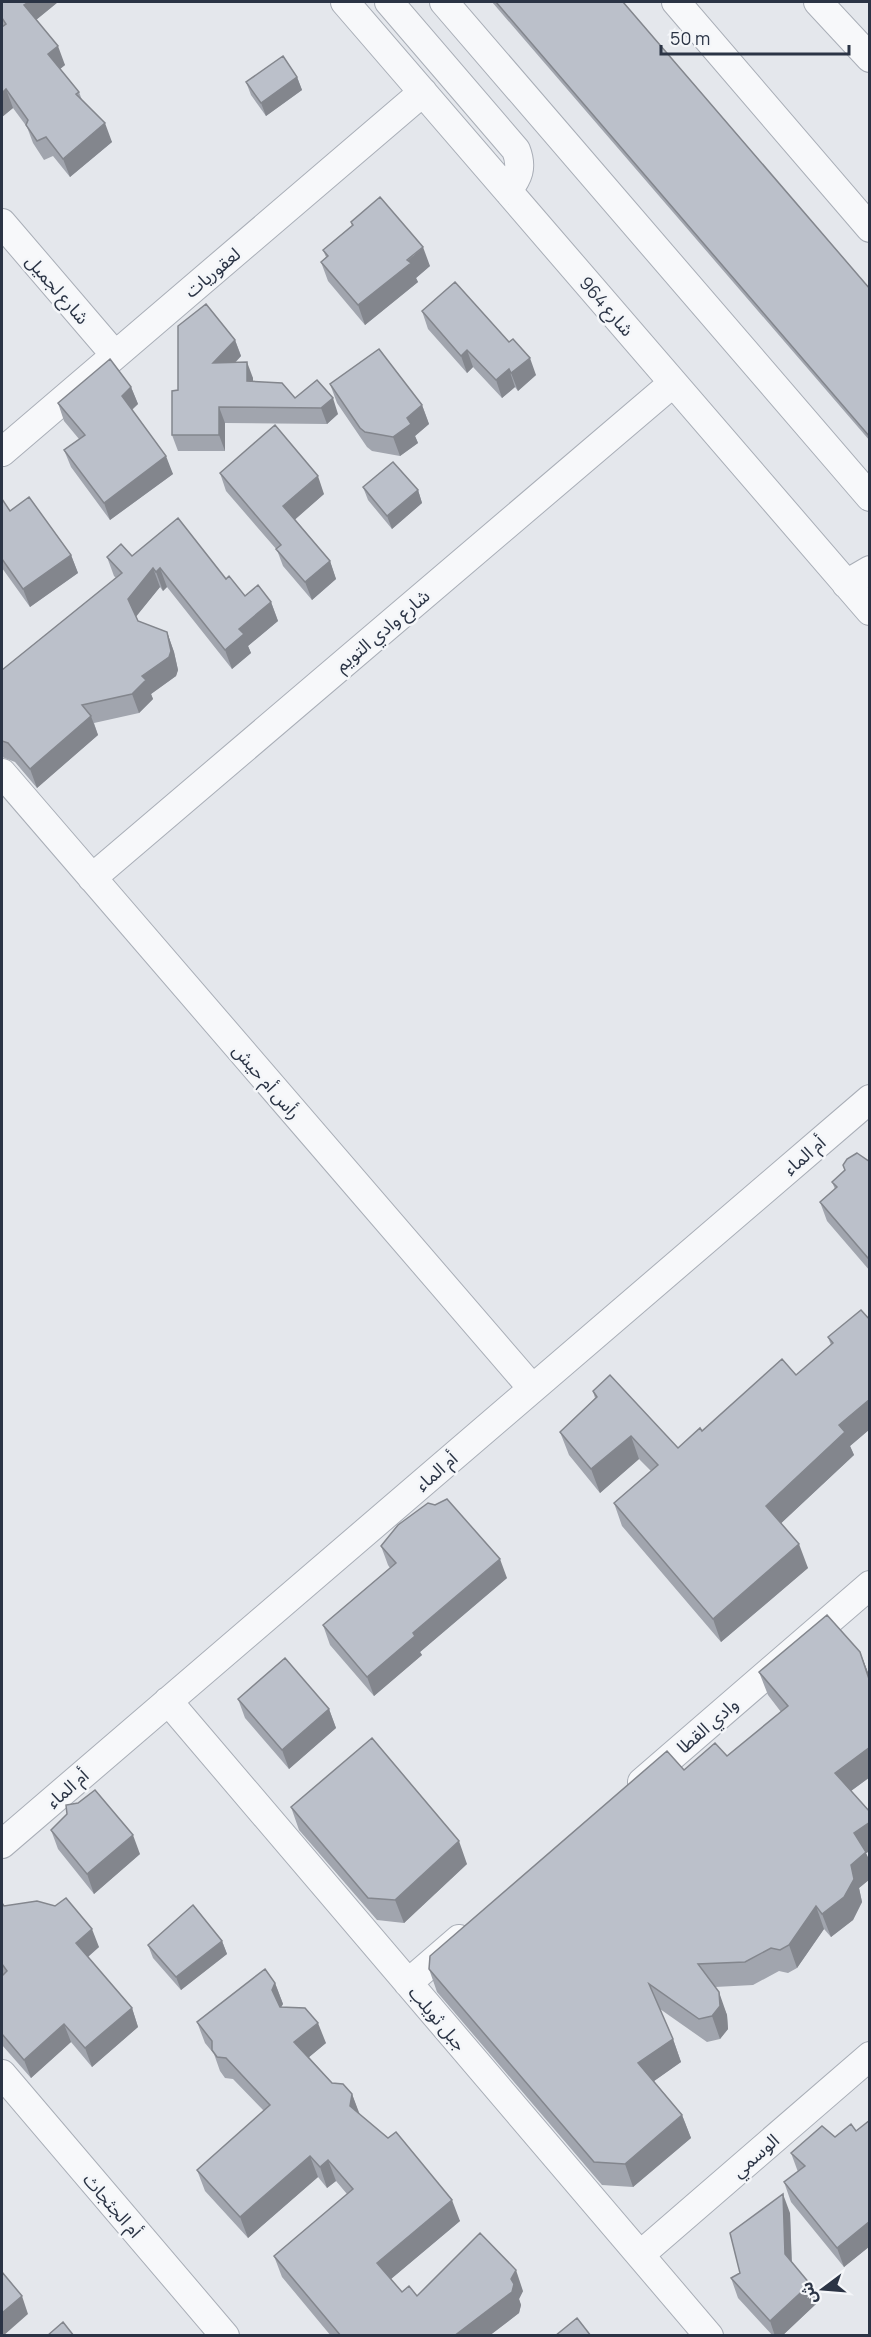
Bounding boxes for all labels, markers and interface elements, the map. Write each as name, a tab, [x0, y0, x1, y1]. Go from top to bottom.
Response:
scale bar	[661, 18, 848, 56]
text: 50 m	[670, 26, 710, 50]
street label: لعقوريات	[179, 242, 245, 302]
street label: شارع لجميل	[19, 249, 95, 331]
street label: شارع 964	[572, 271, 640, 343]
street label: شارع وادي التويم	[330, 583, 436, 679]
street label: رأس أم حيش	[225, 1038, 306, 1126]
street label: أم الماء	[778, 1130, 832, 1182]
street label: أم الماء	[410, 1446, 464, 1498]
street label: وادي القطا	[671, 1692, 744, 1760]
street label: أم الماء	[41, 1763, 95, 1815]
street label: جبل ثويلب	[404, 1980, 472, 2056]
street label: الوسمي	[726, 2128, 785, 2184]
street label: أم الجثجاث	[76, 2168, 148, 2244]
north arrow	[793, 2259, 853, 2319]
text: ش	[795, 2279, 822, 2307]

